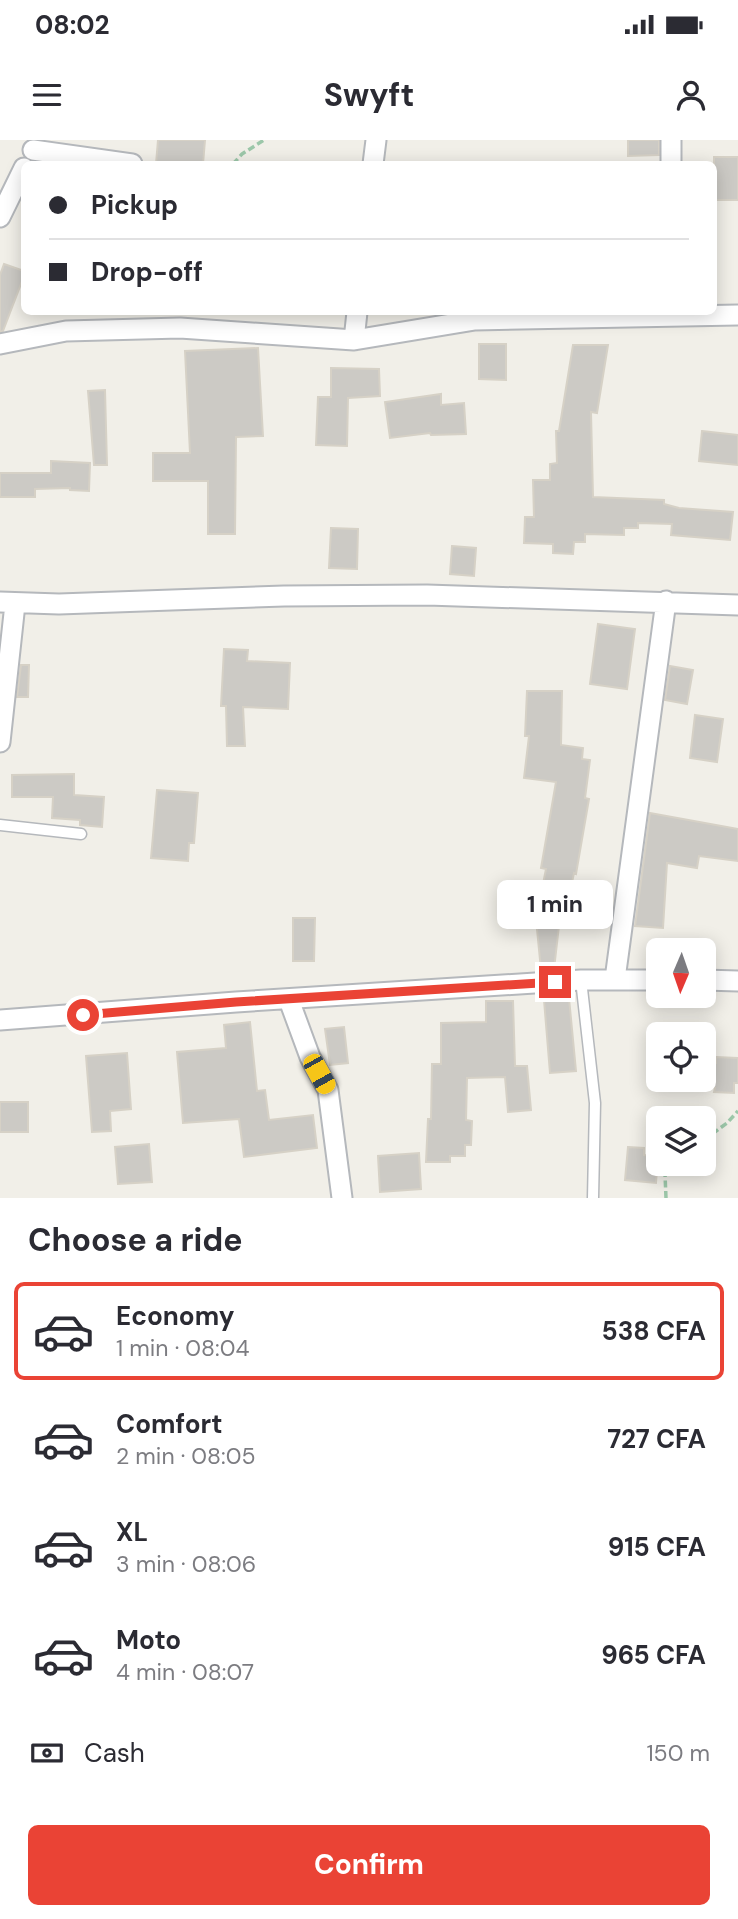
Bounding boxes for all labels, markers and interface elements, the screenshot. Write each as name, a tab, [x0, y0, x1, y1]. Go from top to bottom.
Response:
text: 08:02	[35, 8, 110, 42]
text: Swyft	[324, 74, 414, 116]
icon: menu	[28, 76, 66, 114]
icon: person	[672, 76, 710, 114]
text: Pickup	[91, 188, 178, 222]
text: Drop-off	[91, 255, 203, 289]
callout: 1 min	[497, 880, 613, 930]
text: 1 min	[527, 889, 583, 919]
north arrow	[646, 938, 716, 1008]
map controls	[646, 938, 716, 1176]
route end	[539, 966, 571, 998]
route start	[67, 999, 99, 1031]
button: locate	[646, 1022, 716, 1092]
car	[300, 1051, 339, 1097]
button: layers	[646, 1106, 716, 1176]
text: Choose a ride	[28, 1219, 243, 1261]
text: Economy	[116, 1299, 234, 1333]
icon: car	[32, 1300, 95, 1363]
text: 538 CFA	[601, 1314, 706, 1348]
text: 1 min · 08:04	[116, 1333, 249, 1363]
text: Comfort	[116, 1407, 222, 1441]
icon: car	[32, 1408, 95, 1471]
text: 727 CFA	[607, 1422, 706, 1456]
text: 2 min · 08:05	[116, 1441, 256, 1471]
text: XL	[116, 1515, 148, 1549]
icon: car	[32, 1516, 95, 1579]
text: 915 CFA	[608, 1530, 706, 1564]
text: 3 min · 08:06	[116, 1549, 256, 1579]
text: Moto	[116, 1623, 181, 1657]
icon: car	[32, 1624, 95, 1687]
text: 965 CFA	[601, 1638, 706, 1672]
text: 4 min · 08:07	[116, 1657, 254, 1687]
icon: cash	[28, 1734, 66, 1772]
text: Cash	[84, 1736, 145, 1770]
text: 150 m	[646, 1738, 710, 1768]
button: Confirm	[28, 1825, 710, 1905]

